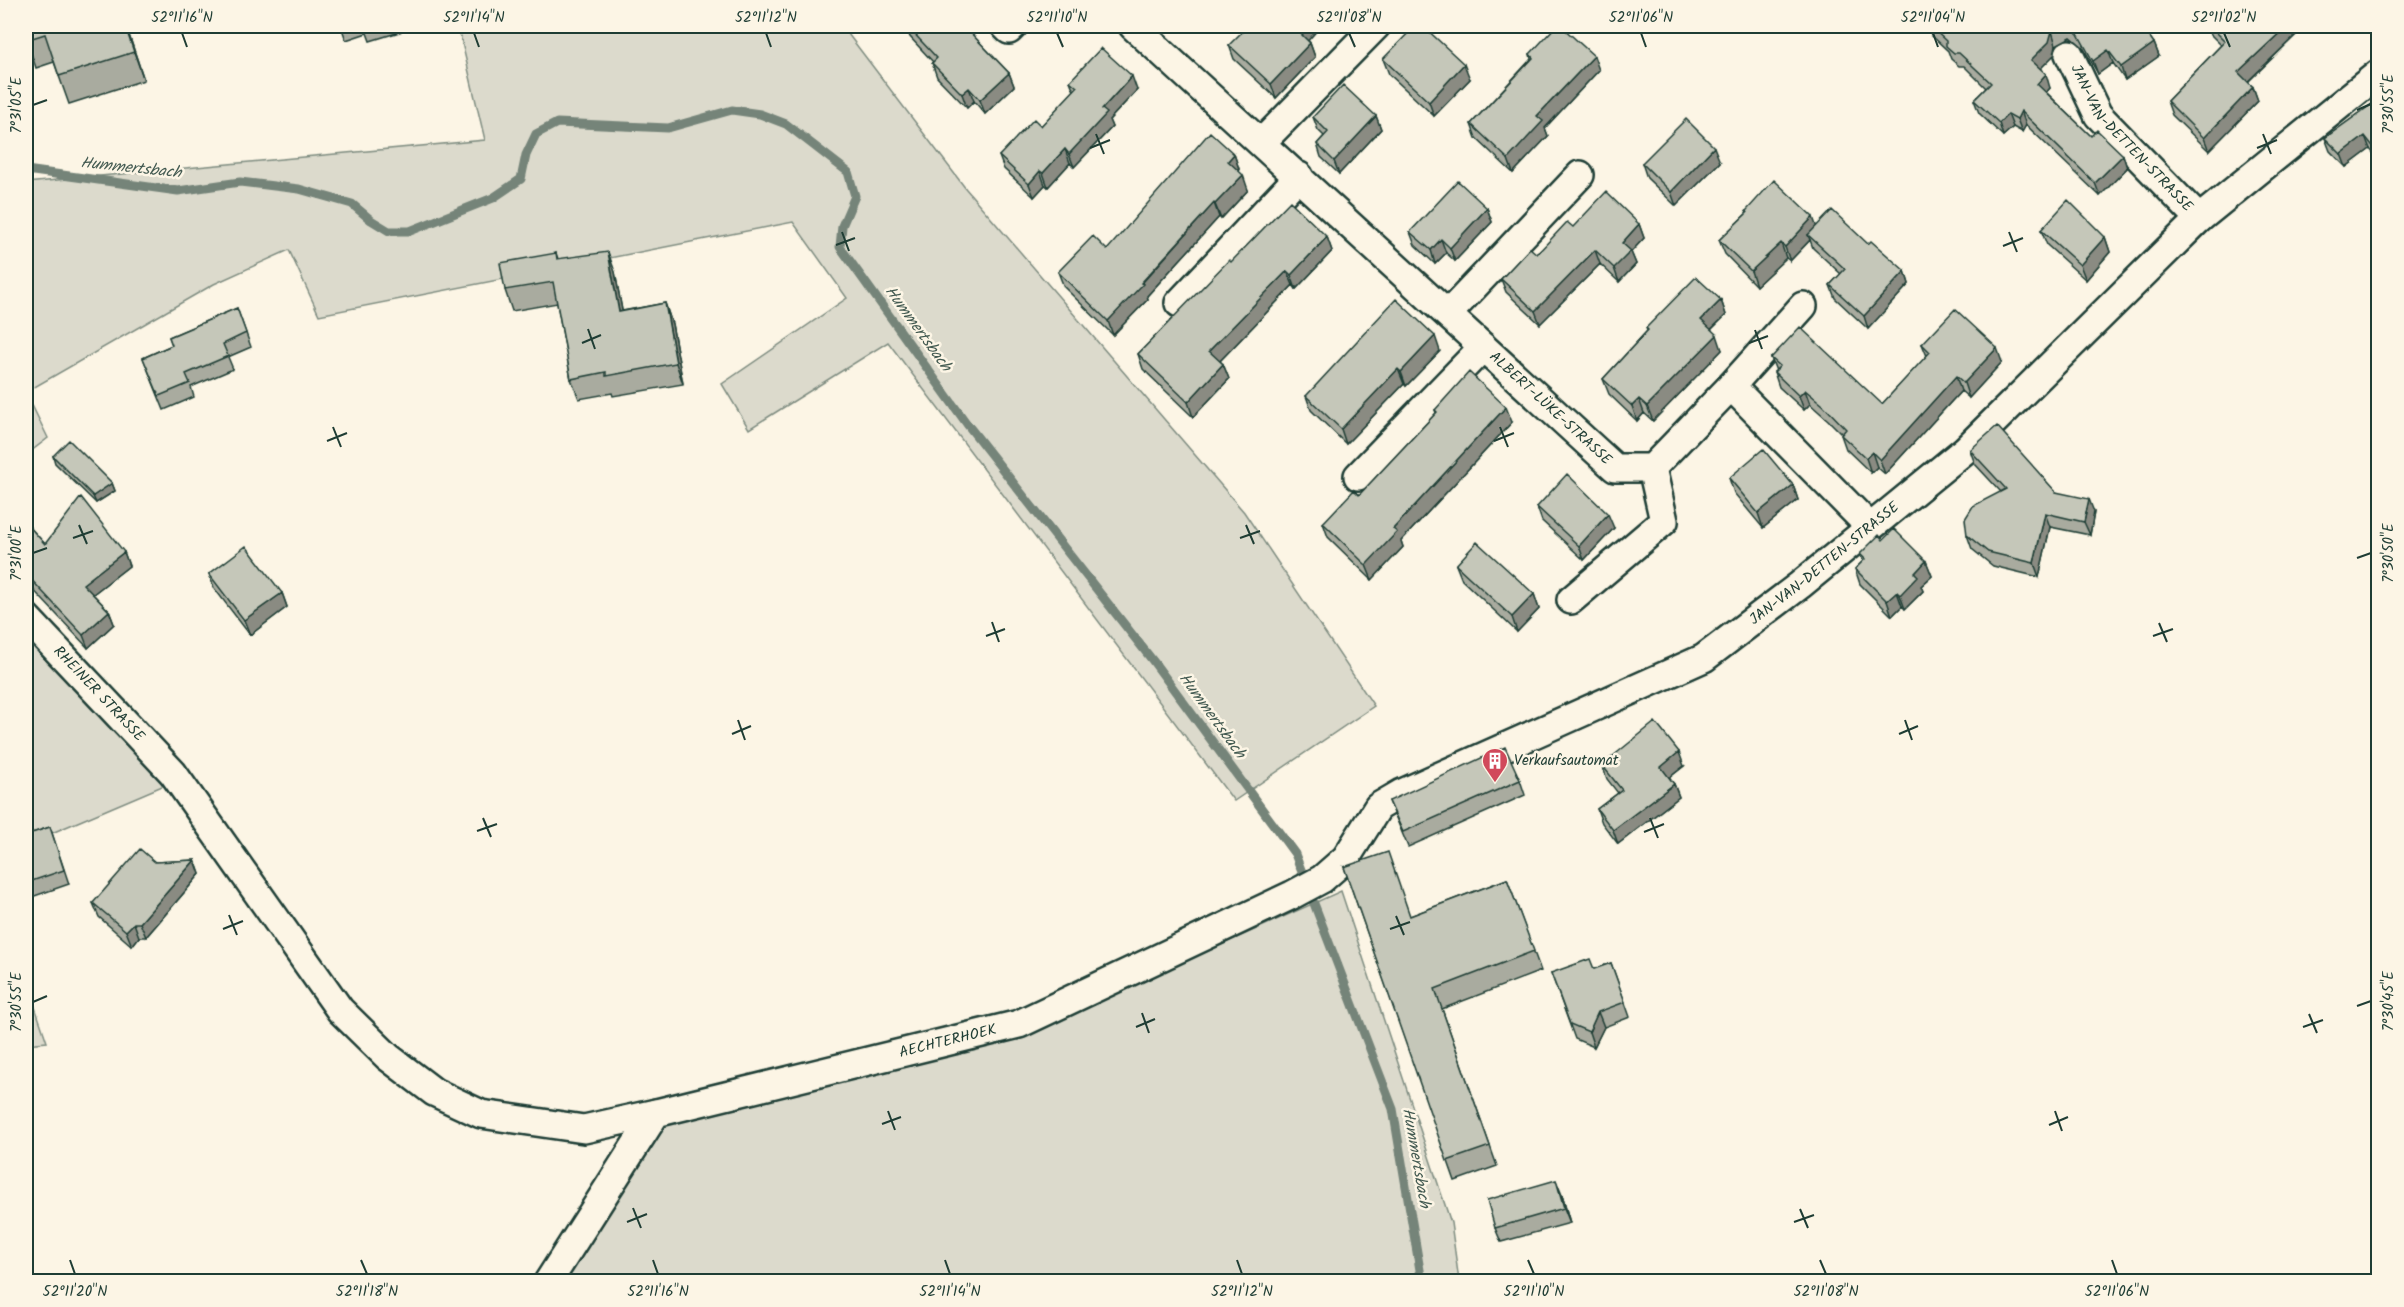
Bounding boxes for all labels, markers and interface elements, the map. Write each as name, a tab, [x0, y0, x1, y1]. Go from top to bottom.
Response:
text: 52°11'16"N	[151, 6, 213, 30]
text: 52°11'14"N	[443, 6, 505, 30]
text: 52°11'12"N	[735, 6, 797, 30]
text: 52°11'10"N	[1027, 6, 1087, 30]
text: 52°11'08"N	[1316, 6, 1382, 30]
text: 52°11'06"N	[1609, 6, 1673, 30]
text: 52°11'04"N	[1901, 6, 1965, 30]
text: 52°11'02"N	[2192, 6, 2256, 30]
street label: JAN-VAN-DETTEN-STRASSE	[2064, 60, 2199, 219]
text: 7°30'55"E	[2377, 73, 2401, 134]
text: 7°31'05"E	[5, 75, 29, 133]
water label: Hummertsbach	[79, 150, 184, 186]
water label: Hummertsbach	[878, 281, 959, 378]
street label: ALBERT-LÜKE-STRASSE	[1483, 346, 1618, 472]
street label: JAN-VAN-DETTEN-STRASSE	[1744, 495, 1906, 631]
text: 7°30'50"E	[2377, 522, 2401, 583]
text: 7°31'00"E	[5, 524, 29, 581]
street label: RHEINER STRASSE	[47, 641, 151, 749]
water label: Hummertsbach	[1172, 668, 1253, 765]
building icon: Verkaufsautomat	[1480, 746, 1510, 784]
place label: Verkaufsautomat	[1514, 749, 1619, 773]
text: 7°30'45"E	[2377, 970, 2401, 1031]
text: 7°30'55"E	[5, 971, 29, 1032]
street label: AECHTERHOEK	[897, 1018, 999, 1065]
water label: Hummertsbach	[1395, 1106, 1437, 1211]
text: 52°11'20"N	[43, 1280, 107, 1304]
text: 52°11'18"N	[336, 1280, 398, 1304]
text: 52°11'16"N	[627, 1280, 689, 1304]
text: 52°11'14"N	[919, 1280, 981, 1304]
text: 52°11'12"N	[1211, 1280, 1273, 1304]
text: 52°11'10"N	[1504, 1280, 1564, 1304]
text: 52°11'08"N	[1793, 1280, 1859, 1304]
text: 52°11'06"N	[2085, 1280, 2149, 1304]

